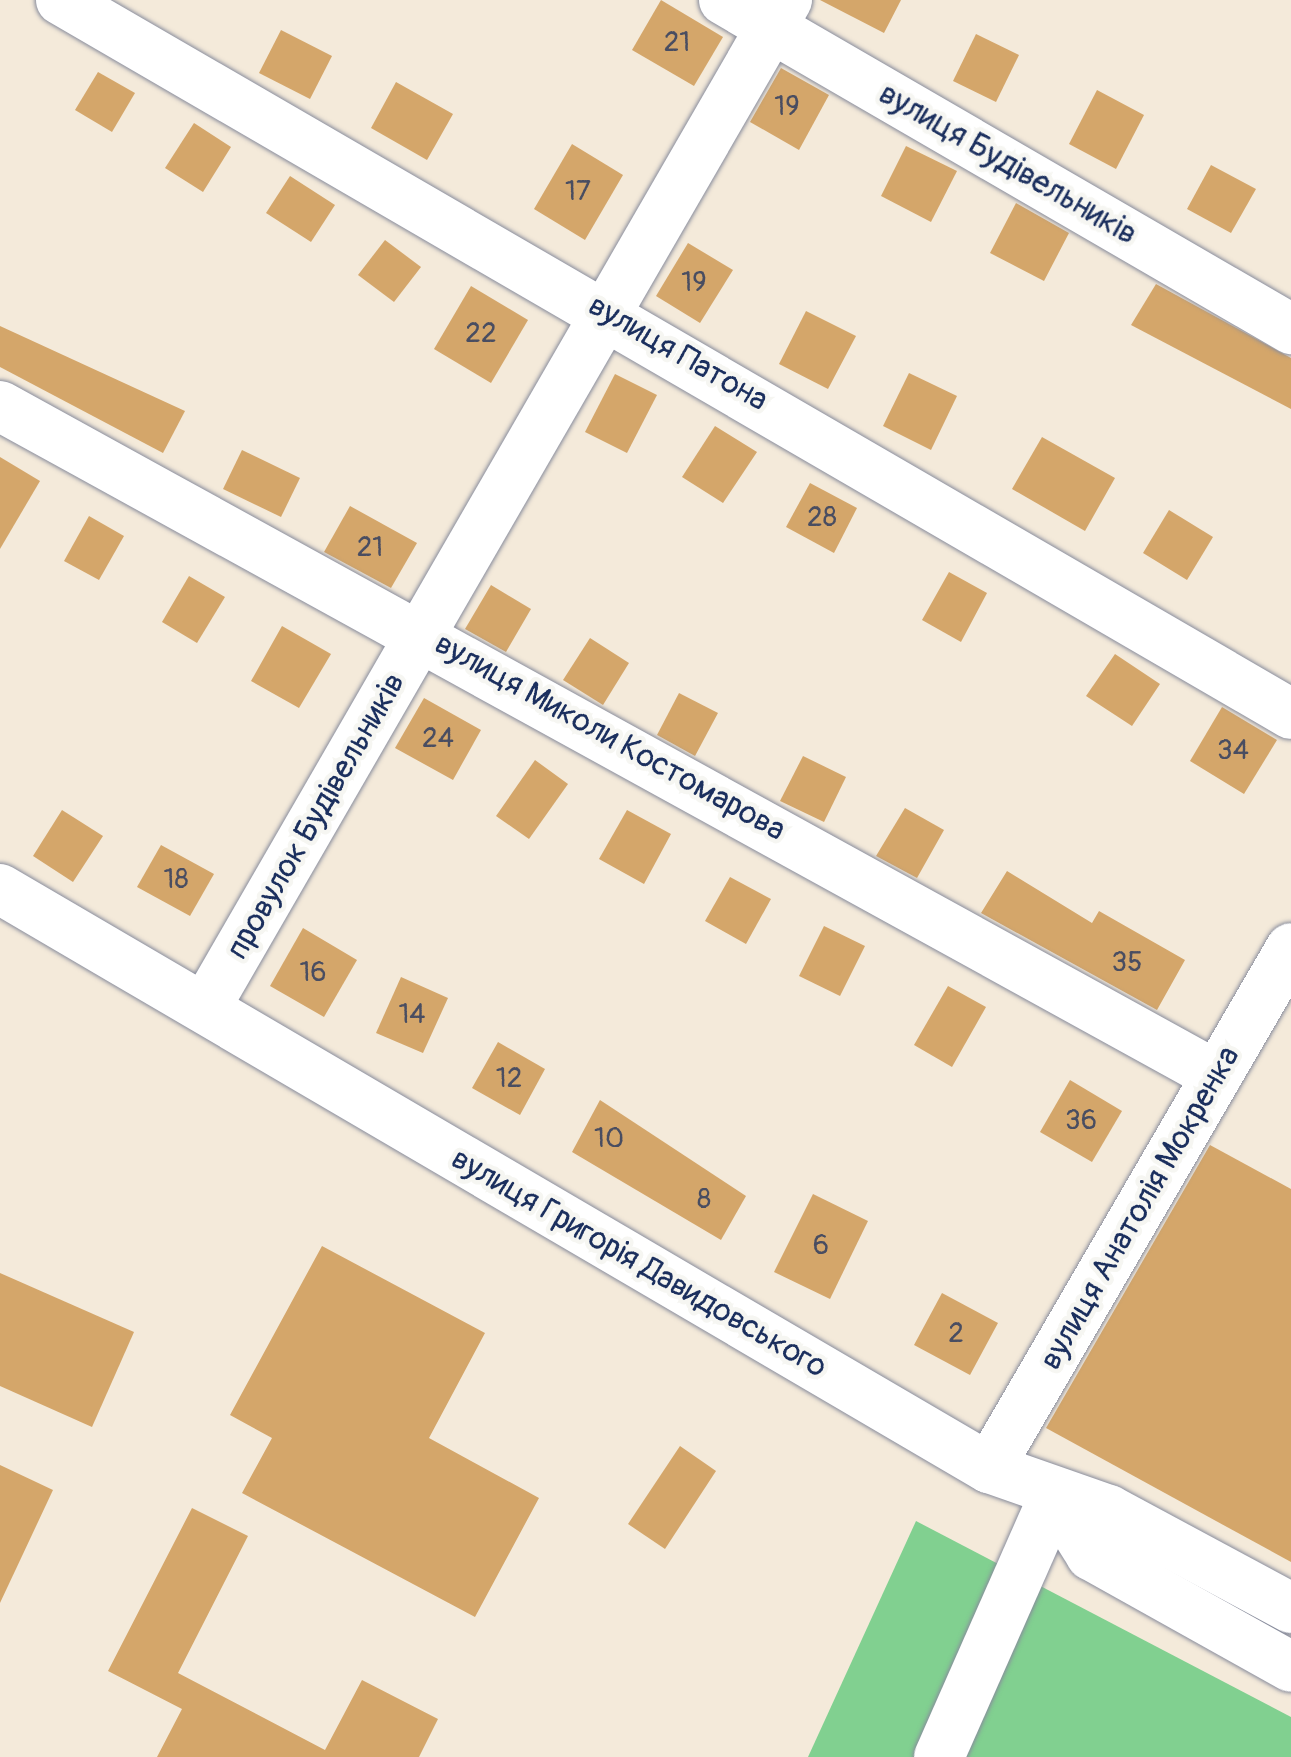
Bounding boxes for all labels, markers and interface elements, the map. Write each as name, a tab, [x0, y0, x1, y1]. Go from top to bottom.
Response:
house number: 21	[664, 26, 690, 60]
street label: вулиця Будівельників	[872, 74, 1144, 254]
house number: 19	[774, 90, 800, 124]
house number: 17	[565, 175, 591, 209]
house number: 19	[681, 266, 707, 300]
street label: вулиця Патона	[582, 286, 774, 420]
house number: 22	[465, 317, 497, 351]
house number: 28	[807, 501, 837, 535]
house number: 21	[357, 531, 383, 565]
street label: вулиця Миколи Костомарова	[428, 625, 792, 849]
street label: провулок Будівельників	[218, 666, 414, 966]
house number: 24	[422, 722, 454, 756]
house number: 34	[1217, 734, 1249, 768]
house number: 18	[163, 863, 189, 897]
house number: 35	[1112, 946, 1142, 980]
house number: 16	[299, 956, 327, 990]
house number: 14	[398, 998, 426, 1032]
street label: вулиця Анатолія Мокренка	[1032, 1040, 1248, 1376]
house number: 12	[496, 1062, 522, 1096]
house number: 36	[1065, 1104, 1097, 1138]
house number: 10	[594, 1122, 624, 1156]
street label: вулиця Григорія Давидовського	[444, 1140, 834, 1386]
house number: 8	[697, 1183, 711, 1217]
house number: 6	[813, 1229, 829, 1263]
house number: 2	[948, 1317, 964, 1351]

